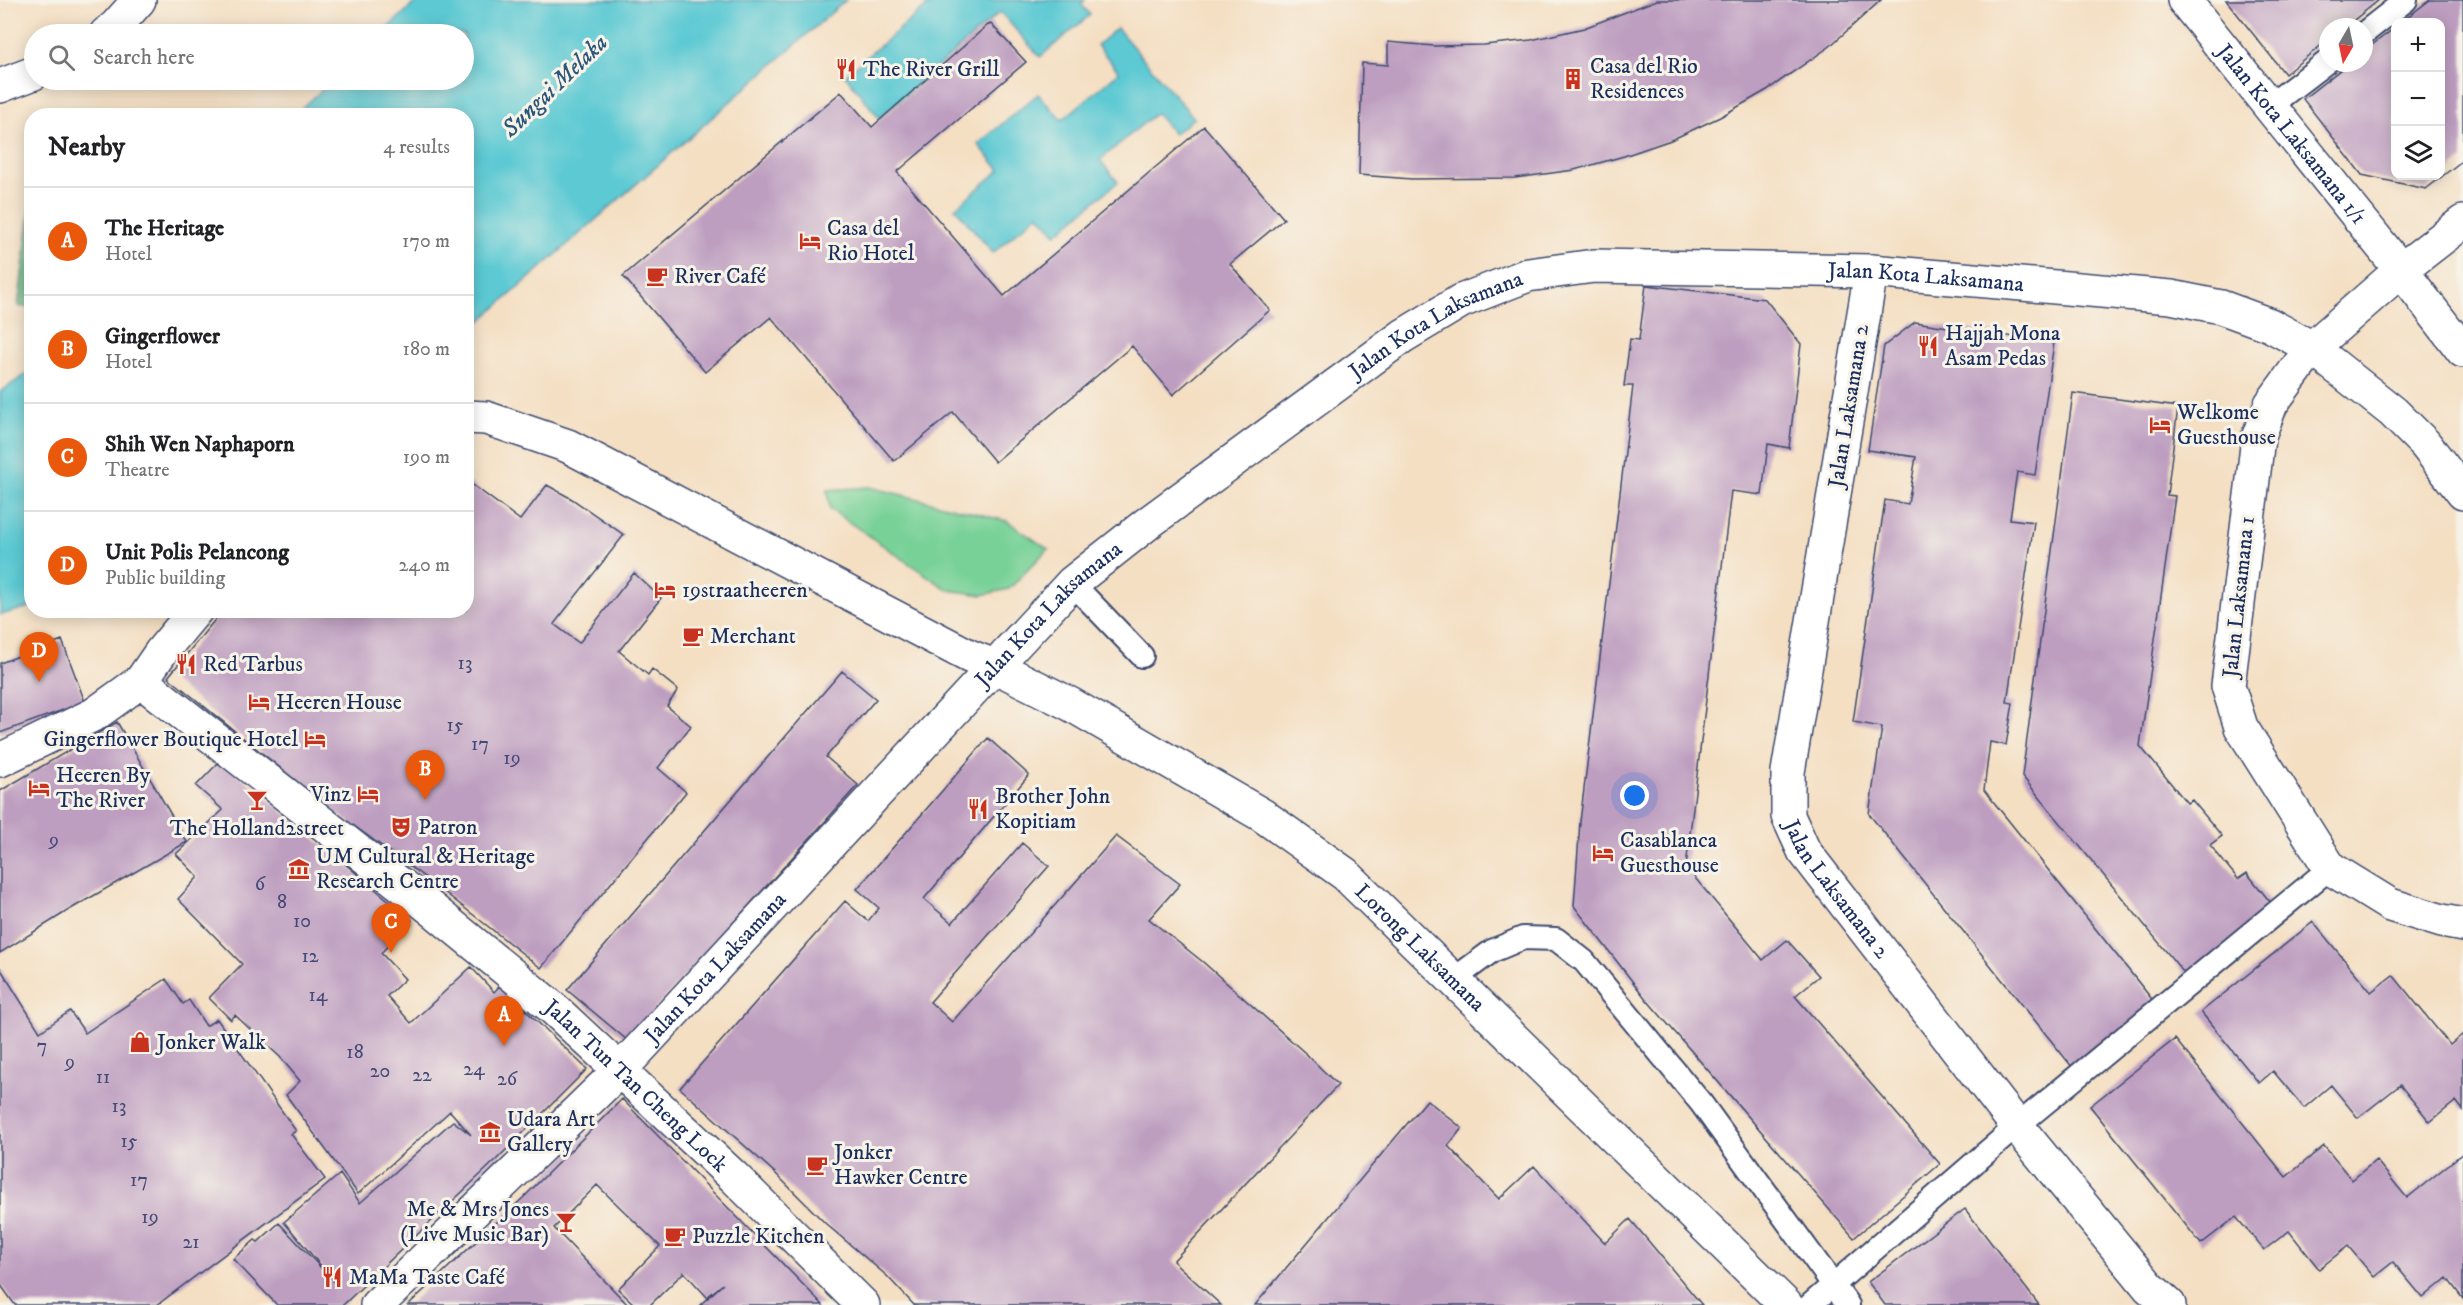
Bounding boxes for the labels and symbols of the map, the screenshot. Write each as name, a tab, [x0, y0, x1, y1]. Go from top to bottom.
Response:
north arrow	[2319, 18, 2373, 72]
water label: Sungai Melaka	[495, 28, 614, 145]
street label: Jalan Kota Laksamana 1/1	[2210, 37, 2372, 230]
place label: Casa del Rio Residences	[1590, 53, 1698, 105]
place label: The River Grill	[863, 56, 1000, 83]
restaurant icon: The River Grill	[834, 57, 858, 81]
building icon: Casa del Rio Residences	[1561, 67, 1585, 91]
place label: Casa del Rio Hotel	[827, 215, 915, 267]
hotel icon: Casa del Rio Hotel	[798, 229, 822, 253]
street label: Jalan Kota Laksamana	[1826, 257, 2026, 298]
place label: River Café	[674, 263, 766, 290]
cafe icon: River Café	[645, 264, 669, 288]
street label: Jalan Kota Laksamana	[1342, 265, 1527, 386]
place label: Hajjah Mona Asam Pedas	[1945, 320, 2061, 372]
street label: Jalan Laksamana 2	[1822, 322, 1875, 492]
restaurant icon: Hajjah Mona Asam Pedas	[1916, 334, 1940, 358]
place label: Welkome Guesthouse	[2176, 399, 2276, 451]
hotel icon: Welkome Guesthouse	[2148, 413, 2172, 437]
street label: Jalan Laksamana 1	[2217, 515, 2261, 681]
street label: Jalan Kota Laksamana	[968, 535, 1128, 694]
place label: 19straatheeren	[682, 577, 808, 604]
hotel icon: 19straatheeren	[653, 578, 677, 602]
place label: Merchant	[710, 623, 796, 650]
cafe icon: Merchant	[681, 624, 705, 648]
pin: D	[20, 632, 58, 682]
place label: Red Tarbus	[203, 651, 303, 678]
house number: 13	[458, 651, 472, 676]
restaurant icon: Red Tarbus	[174, 652, 198, 676]
place label: Heeren House	[276, 689, 402, 716]
hotel icon: Heeren House	[247, 690, 271, 714]
house number: 15	[446, 713, 464, 738]
place label: Gingerflower Boutique Hotel	[43, 726, 298, 753]
hotel icon: Gingerflower Boutique Hotel	[303, 727, 327, 751]
house number: 17	[471, 732, 489, 757]
house number: 19	[503, 746, 521, 771]
pin: B	[406, 750, 444, 800]
place label: Heeren By The River	[56, 762, 151, 814]
hotel icon: Heeren By The River	[27, 776, 51, 800]
place label: Vinz	[310, 781, 351, 808]
your location	[1620, 781, 1649, 810]
hotel icon: Vinz	[356, 782, 380, 806]
place label: Brother John Kopitiam	[995, 783, 1111, 835]
bar icon: The Holland2street	[245, 788, 269, 812]
restaurant icon: Brother John Kopitiam	[966, 797, 990, 821]
place label: Patron	[418, 814, 478, 841]
street label: Jalan Laksamana 2	[1777, 814, 1896, 964]
place label: The Holland2street	[170, 815, 344, 842]
theatre icon: Patron	[389, 815, 413, 839]
place label: Casablanca Guesthouse	[1620, 827, 1719, 879]
house number: 9	[48, 828, 59, 853]
hotel icon: Casablanca Guesthouse	[1591, 841, 1615, 865]
place label: UM Cultural & Heritage Research Centre	[316, 843, 535, 895]
museum icon: UM Cultural & Heritage Research Centre	[287, 857, 311, 881]
house number: 6	[255, 872, 266, 897]
street label: Lorong Laksamana	[1349, 878, 1492, 1018]
street label: Jalan Kota Laksamana	[637, 886, 792, 1050]
house number: 8	[277, 890, 287, 915]
pin: C	[372, 904, 410, 953]
house number: 10	[293, 909, 311, 934]
house number: 12	[301, 944, 319, 969]
house number: 14	[309, 983, 328, 1008]
street label: Jalan Tun Tan Cheng Lock	[538, 992, 734, 1178]
pin: A	[484, 996, 524, 1046]
place label: Jonker Walk	[155, 1029, 266, 1056]
shop icon: Jonker Walk	[128, 1030, 152, 1054]
house number: 7	[37, 1034, 47, 1059]
house number: 18	[346, 1040, 364, 1065]
house number: 9	[64, 1050, 75, 1075]
house number: 24	[463, 1057, 485, 1082]
house number: 20	[370, 1059, 390, 1084]
house number: 22	[412, 1063, 432, 1088]
house number: 11	[96, 1065, 110, 1090]
house number: 26	[497, 1067, 518, 1092]
house number: 13	[112, 1094, 126, 1119]
place label: Udara Art Gallery	[507, 1106, 595, 1158]
museum icon: Udara Art Gallery	[478, 1120, 502, 1144]
house number: 15	[120, 1129, 138, 1154]
place label: Jonker Hawker Centre	[832, 1139, 968, 1191]
cafe icon: Jonker Hawker Centre	[805, 1153, 829, 1177]
house number: 17	[130, 1168, 148, 1193]
place label: Me & Mrs Jones (Live Music Bar)	[400, 1196, 549, 1248]
house number: 19	[141, 1205, 159, 1230]
bar icon: Me & Mrs Jones (Live Music Bar)	[554, 1210, 578, 1234]
place label: Puzzle Kitchen	[692, 1223, 825, 1250]
cafe icon: Puzzle Kitchen	[663, 1224, 687, 1248]
house number: 21	[182, 1230, 200, 1255]
place label: MaMa Taste Café	[349, 1264, 505, 1291]
restaurant icon: MaMa Taste Café	[320, 1265, 344, 1289]

